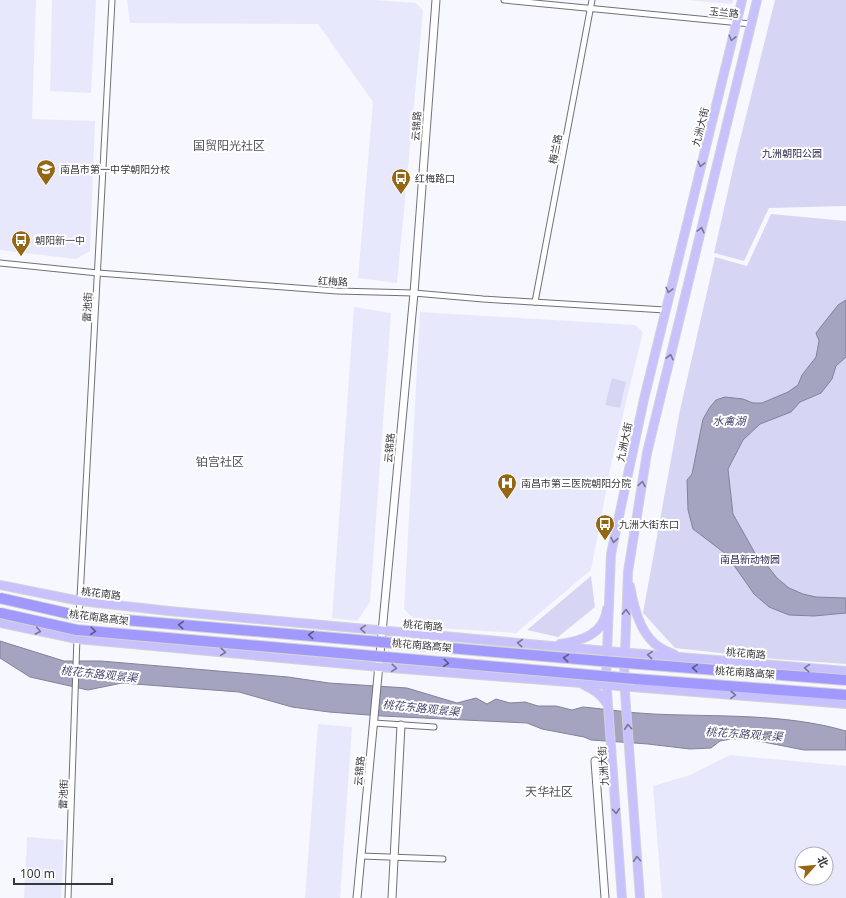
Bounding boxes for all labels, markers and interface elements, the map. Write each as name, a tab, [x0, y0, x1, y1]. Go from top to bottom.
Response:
street label: 玉兰路	[708, 3, 740, 21]
one-way arrow	[729, 35, 737, 41]
street label: 九洲大街	[688, 106, 712, 148]
street label: 云锦路	[408, 111, 424, 141]
street label: 梅兰路	[545, 133, 565, 165]
district label: 国贸阳光社区	[193, 137, 265, 154]
park label: 九洲朝阳公园	[762, 146, 822, 160]
school or university icon: 南昌市第一中学朝阳分校	[35, 158, 57, 186]
one-way arrow	[697, 161, 705, 167]
place label: 南昌市第一中学朝阳分校	[60, 162, 170, 176]
bus stop icon: 红梅路口	[390, 167, 412, 195]
place label: 红梅路口	[415, 171, 455, 185]
one-way arrow	[696, 227, 704, 234]
bus stop icon: 朝阳新一中	[10, 229, 32, 257]
place label: 朝阳新一中	[35, 233, 85, 247]
street label: 红梅路	[318, 273, 348, 289]
one-way arrow	[666, 287, 674, 293]
street label: 雷池街	[79, 292, 95, 322]
one-way arrow	[665, 353, 674, 360]
water label: 水禽湖	[713, 413, 747, 428]
street label: 九洲大街	[613, 421, 635, 463]
street label: 云锦路	[381, 432, 397, 464]
district label: 铂宫社区	[196, 453, 244, 470]
hospital icon: 南昌市第三医院朝阳分院	[496, 472, 518, 500]
place label: 南昌市第三医院朝阳分院	[521, 476, 631, 490]
one-way arrow	[637, 481, 646, 487]
bus stop icon: 九洲大街东口	[594, 513, 616, 541]
place label: 九洲大街东口	[619, 517, 679, 531]
one-way arrow	[611, 537, 619, 543]
park label: 南昌新动物园	[720, 552, 780, 566]
street label: 桃花南路	[80, 584, 122, 602]
street label: 桃花南路高架	[68, 606, 130, 628]
one-way arrow	[622, 609, 630, 615]
street label: 桃花南路	[402, 616, 444, 634]
one-way arrow	[178, 620, 184, 629]
one-way arrow	[360, 625, 366, 634]
one-way arrow	[35, 626, 41, 634]
one-way arrow	[90, 627, 96, 636]
one-way arrow	[308, 631, 314, 640]
street label: 桃花南路高架	[392, 635, 452, 655]
one-way arrow	[517, 639, 523, 648]
street label: 桃花南路	[725, 644, 767, 662]
one-way arrow	[220, 648, 226, 657]
one-way arrow	[647, 650, 653, 659]
one-way arrow	[563, 653, 569, 662]
one-way arrow	[443, 658, 449, 667]
water label: 桃花东路观景渠	[60, 662, 140, 685]
street label: 桃花南路高架	[715, 663, 775, 681]
one-way arrow	[804, 663, 810, 672]
one-way arrow	[391, 664, 397, 673]
one-way arrow	[692, 664, 698, 673]
one-way arrow	[730, 691, 736, 700]
water label: 桃花东路观景渠	[382, 696, 462, 719]
water label: 桃花东路观景渠	[705, 723, 785, 744]
one-way arrow	[623, 724, 632, 730]
street label: 九洲大街	[595, 746, 611, 786]
street label: 云锦路	[351, 755, 367, 787]
street label: 雷池街	[55, 779, 71, 809]
district label: 天华社区	[525, 783, 573, 800]
one-way arrow	[611, 808, 620, 814]
north arrow	[794, 846, 834, 886]
text: 北	[814, 853, 833, 870]
one-way arrow	[633, 856, 642, 862]
scale bar	[14, 860, 112, 886]
text: 100 m	[20, 865, 55, 882]

